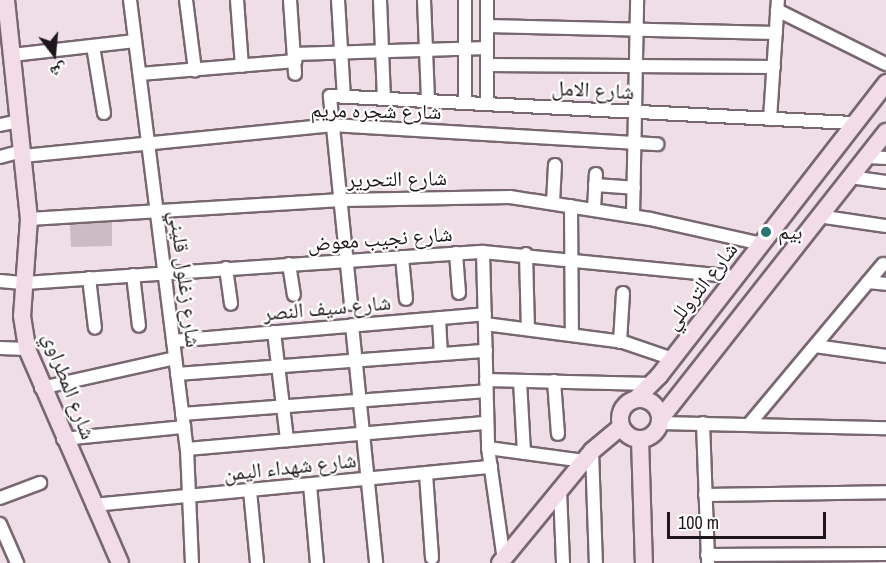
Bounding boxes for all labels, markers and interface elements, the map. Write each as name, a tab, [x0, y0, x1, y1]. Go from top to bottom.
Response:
north arrow	[24, 24, 84, 84]
text: ش	[48, 58, 70, 84]
street label: شارع الامل	[551, 75, 635, 105]
street label: شارع شجره مريم	[310, 97, 442, 125]
street label: شارع التحرير	[347, 166, 447, 192]
street label: شارع زغلول قليني	[164, 209, 206, 349]
place label: بيم	[778, 219, 802, 245]
street label: شارع نجيب معوض	[307, 221, 453, 257]
marker: بيم	[759, 225, 773, 239]
street label: شارع التروللي	[659, 237, 743, 335]
street label: شارع سيف النصر	[262, 290, 392, 326]
street label: شارع المطراوي	[37, 329, 101, 443]
street label: شارع شهداء اليمن	[222, 447, 358, 487]
scale bar	[670, 500, 829, 538]
text: 100 m	[678, 510, 719, 535]

